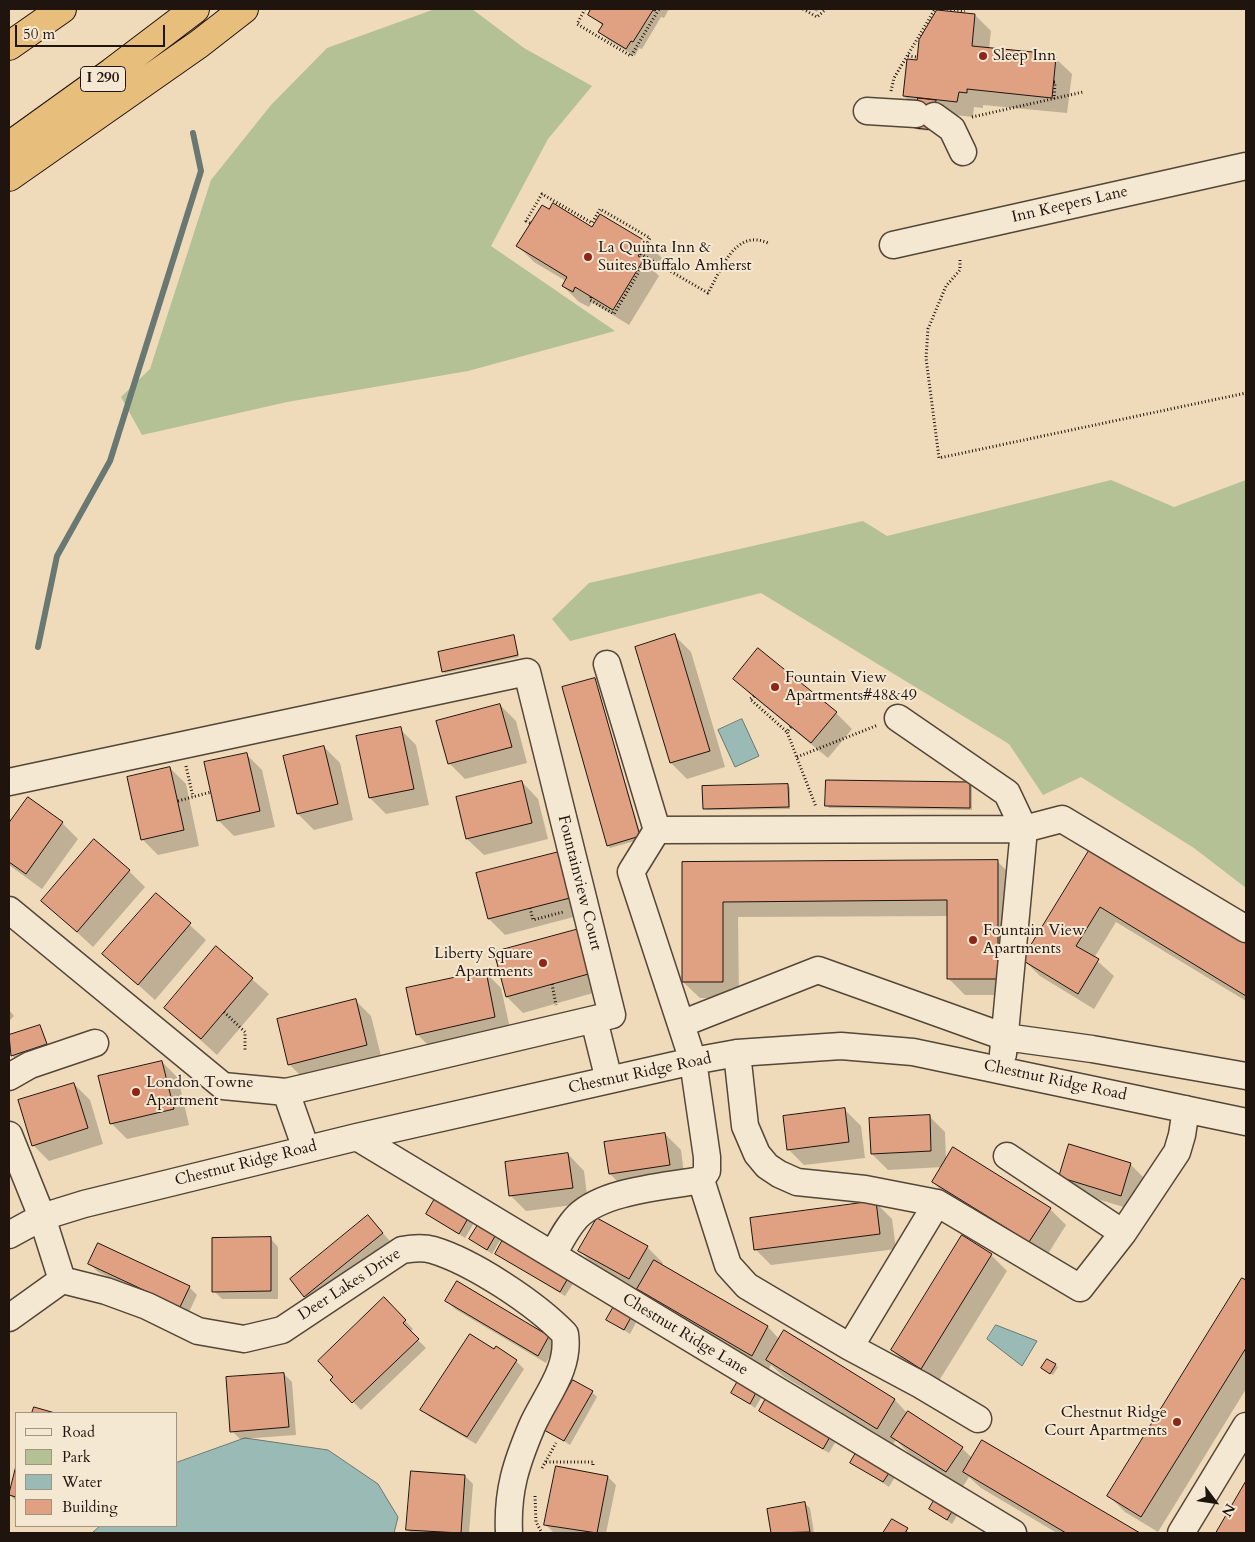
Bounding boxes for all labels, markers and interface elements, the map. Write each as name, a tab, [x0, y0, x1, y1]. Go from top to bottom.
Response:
scale bar	[18, 15, 168, 47]
text: 50 m	[23, 24, 55, 44]
place label: Sleep Inn	[993, 46, 1056, 66]
marker: Sleep Inn	[977, 50, 989, 62]
road number: I 290	[80, 66, 126, 92]
street label: Inn Keepers Lane	[1010, 182, 1130, 228]
place label: La Quinta Inn & Suites Buffalo Amherst	[598, 238, 752, 276]
marker: La Quinta Inn & Suites Buffalo Amherst	[582, 251, 594, 263]
place label: Fountain View Apartments#48&49	[785, 668, 917, 706]
marker: Fountain View Apartments#48&49	[769, 681, 781, 693]
street label: Fountainview Court	[553, 813, 605, 953]
place label: Fountain View Apartments	[983, 921, 1085, 959]
marker: Fountain View Apartments	[967, 934, 979, 946]
place label: Liberty Square Apartments	[434, 944, 533, 982]
marker: Liberty Square Apartments	[537, 957, 549, 969]
street label: Chestnut Ridge Road	[567, 1049, 713, 1099]
street label: Chestnut Ridge Road	[982, 1056, 1128, 1106]
place label: London Towne Apartment	[146, 1073, 254, 1111]
marker: London Towne Apartment	[130, 1086, 142, 1098]
street label: Chestnut Ridge Road	[173, 1137, 319, 1191]
street label: Deer Lakes Drive	[295, 1245, 405, 1325]
street label: Chestnut Ridge Lane	[619, 1290, 751, 1380]
place label: Chestnut Ridge Court Apartments	[1044, 1403, 1167, 1441]
legend	[15, 1412, 178, 1527]
marker: Chestnut Ridge Court Apartments	[1171, 1416, 1183, 1428]
text: Road	[62, 1422, 95, 1442]
text: Park	[62, 1447, 91, 1467]
text: Water	[62, 1472, 102, 1492]
north arrow	[1190, 1477, 1240, 1527]
text: Building	[62, 1497, 118, 1517]
text: N	[1217, 1500, 1240, 1520]

